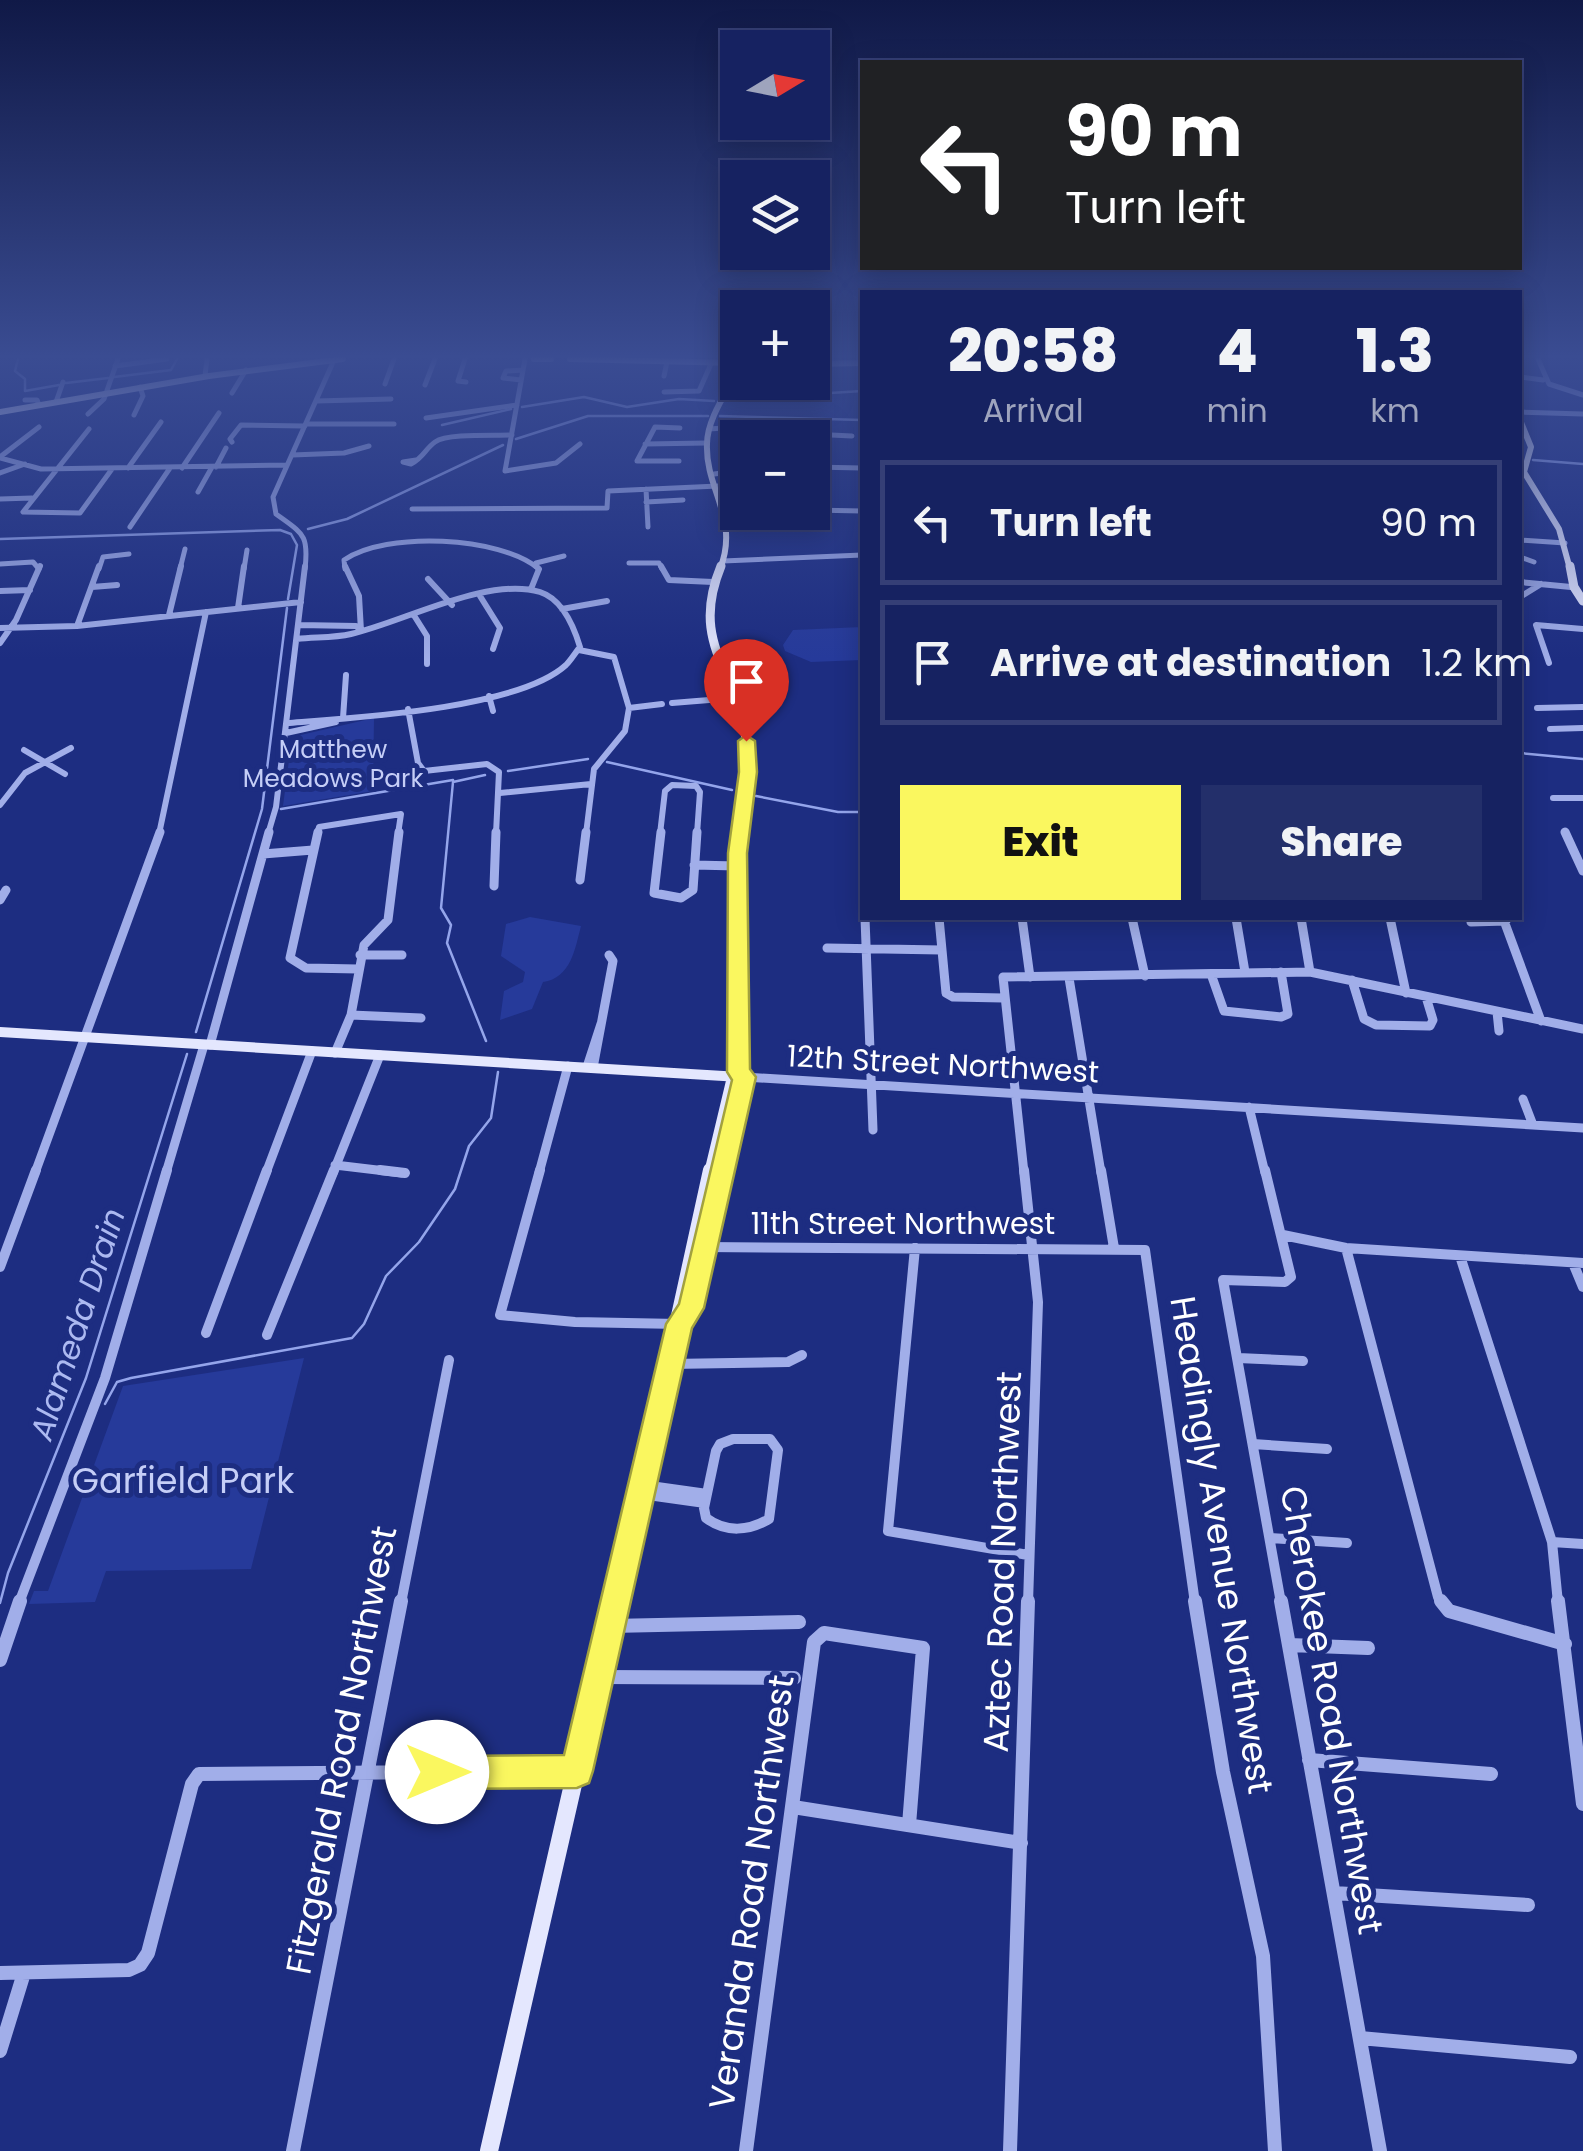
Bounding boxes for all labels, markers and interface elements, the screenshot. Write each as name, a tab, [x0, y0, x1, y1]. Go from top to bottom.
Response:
north arrow	[720, 30, 830, 140]
map controls	[720, 30, 830, 530]
text: 90 m	[1065, 82, 1243, 181]
icon: left	[900, 100, 1030, 230]
button: layers	[720, 160, 830, 270]
text: Turn left	[1065, 176, 1246, 239]
button: +	[720, 290, 830, 400]
text: 20:58	[948, 309, 1118, 393]
text: 4	[1216, 309, 1258, 393]
text: 1.3	[1356, 309, 1434, 393]
text: Arrival	[983, 388, 1084, 433]
text: min	[1206, 388, 1268, 433]
text: km	[1370, 388, 1420, 433]
button: −	[720, 420, 830, 530]
icon: left	[905, 495, 960, 550]
text: Turn left	[990, 496, 1152, 549]
text: 90 m	[1380, 496, 1477, 549]
icon: arrive	[905, 635, 960, 690]
text: Arrive at destination	[990, 636, 1391, 689]
text: 1.2 km	[1421, 636, 1532, 689]
pin	[704, 639, 789, 742]
icon: arrive	[719, 654, 774, 709]
park label: Matthew Meadows Park	[243, 732, 423, 796]
button: Exit	[900, 785, 1181, 900]
button: Share	[1201, 785, 1482, 900]
street label: 12th Street Northwest	[786, 1034, 1100, 1094]
water label: Alameda Drain	[18, 1202, 136, 1447]
street label: 11th Street Northwest	[751, 1202, 1055, 1245]
street label: Headingly Avenue Northwest	[1158, 1293, 1286, 1797]
street label: Aztec Road Northwest	[971, 1371, 1033, 1753]
park label: Garfield Park	[72, 1456, 294, 1505]
street label: Cherokee Road Northwest	[1268, 1482, 1396, 1938]
street label: Fitzgerald Road Northwest	[273, 1522, 409, 1978]
street label: Veranda Road Northwest	[696, 1672, 806, 2112]
position arrow	[385, 1720, 489, 1824]

